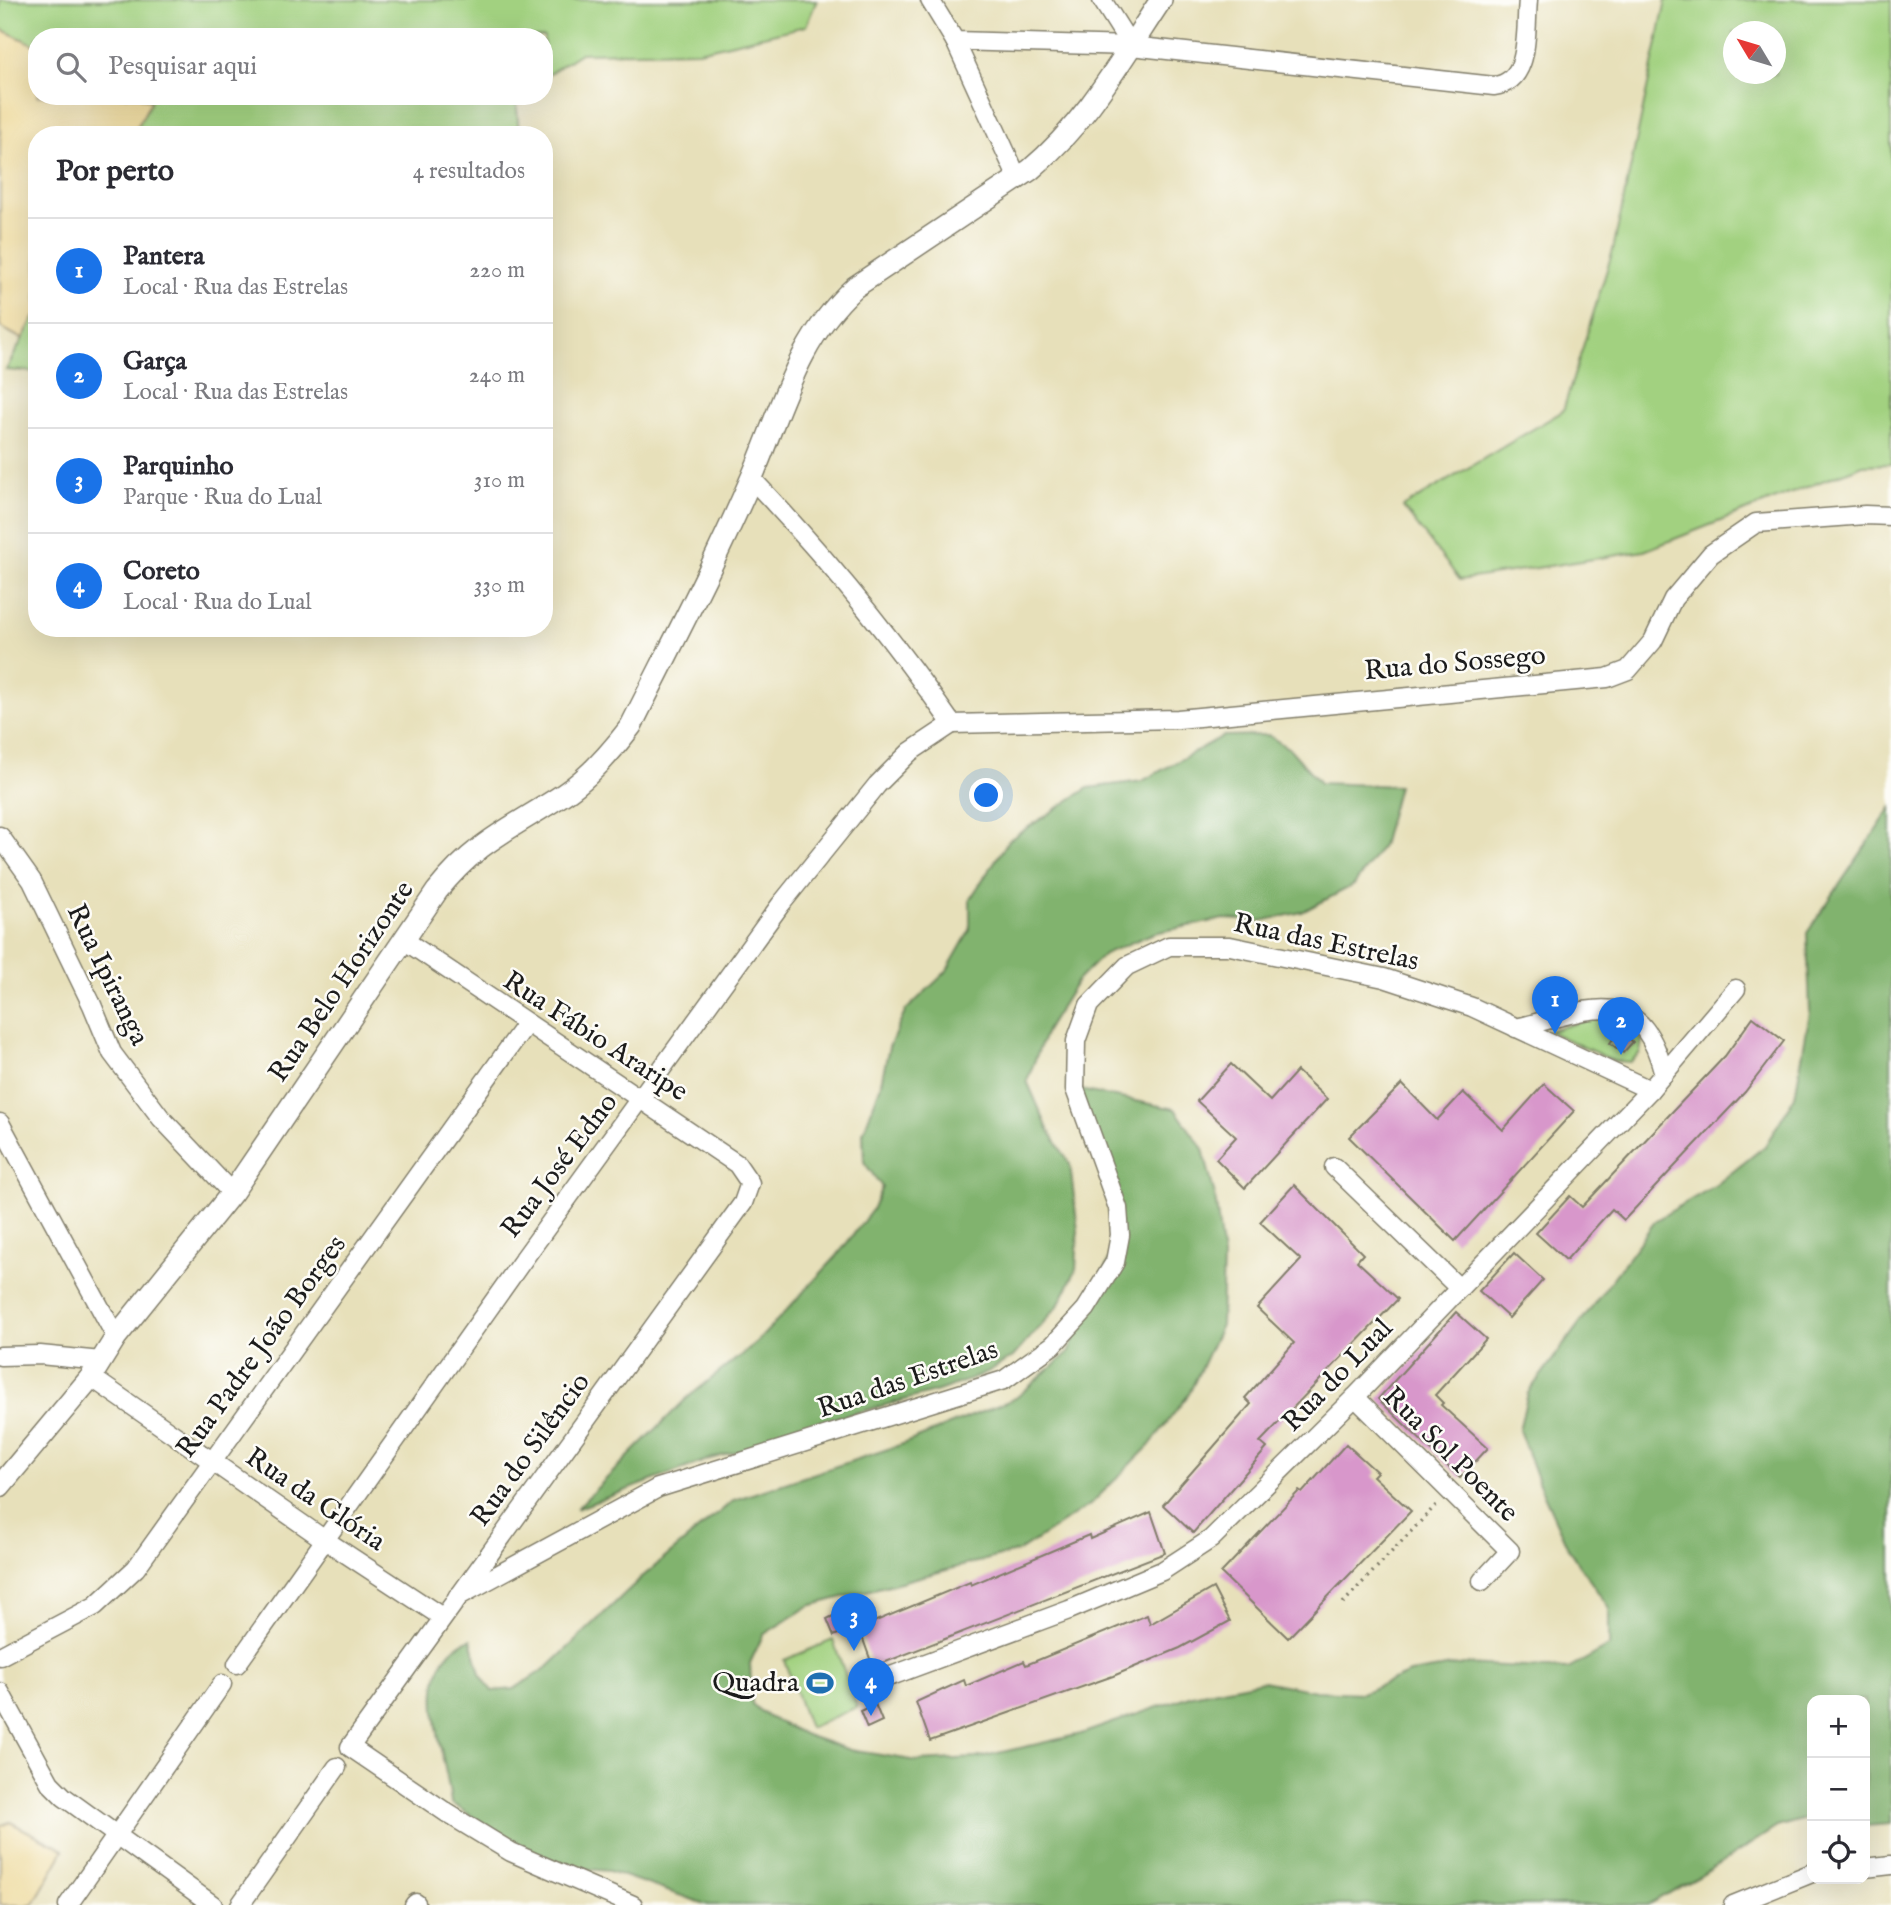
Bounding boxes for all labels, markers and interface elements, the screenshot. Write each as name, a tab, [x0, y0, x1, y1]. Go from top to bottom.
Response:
north arrow	[1723, 21, 1786, 84]
search box	[28, 28, 553, 105]
icon: search	[52, 48, 90, 86]
text: Pesquisar aqui	[108, 50, 257, 83]
text: Por perto	[56, 153, 174, 191]
text: 4 resultados	[413, 157, 525, 186]
text: Pantera	[123, 240, 205, 273]
text: 1	[75, 256, 83, 285]
text: 220 m	[469, 256, 525, 285]
text: Local · Rua das Estrelas	[123, 273, 348, 302]
text: Garça	[123, 345, 187, 378]
text: 2	[74, 361, 84, 390]
text: 240 m	[469, 361, 525, 390]
text: Local · Rua das Estrelas	[123, 378, 348, 407]
text: Parquinho	[123, 450, 234, 483]
text: 3	[75, 466, 83, 495]
text: 310 m	[474, 466, 525, 495]
text: Parque · Rua do Lual	[123, 483, 322, 512]
text: Coreto	[123, 555, 200, 588]
text: 4	[73, 571, 85, 600]
text: 330 m	[474, 571, 525, 600]
text: Local · Rua do Lual	[123, 588, 312, 617]
street label: Rua do Sossego	[1363, 639, 1547, 689]
your location	[969, 778, 1003, 812]
street label: Rua Belo Horizonte	[262, 874, 422, 1089]
street label: Rua Ipiranga	[58, 899, 157, 1052]
street label: Rua das Estrelas	[1230, 906, 1422, 980]
street label: Rua Fábio Araripe	[496, 964, 694, 1110]
pin: 1	[1532, 976, 1578, 1034]
pin: 2	[1598, 997, 1644, 1055]
street label: Rua José Edno	[494, 1086, 626, 1246]
street label: Rua Padre João Borges	[169, 1229, 355, 1465]
street label: Rua do Lual	[1275, 1312, 1401, 1440]
street label: Rua das Estrelas	[813, 1333, 1003, 1427]
street label: Rua do Silêncio	[463, 1366, 599, 1534]
street label: Rua Sol Poente	[1375, 1380, 1525, 1530]
street label: Rua da Glória	[238, 1440, 393, 1560]
pin: 3	[831, 1593, 877, 1651]
pin: 4	[848, 1658, 894, 1716]
place label: Quadra	[712, 1666, 800, 1701]
sports icon: Quadra	[805, 1668, 835, 1698]
map controls	[1807, 1695, 1870, 1884]
button: +	[1807, 1695, 1870, 1758]
button: −	[1807, 1758, 1870, 1821]
button: locate	[1807, 1821, 1870, 1884]

